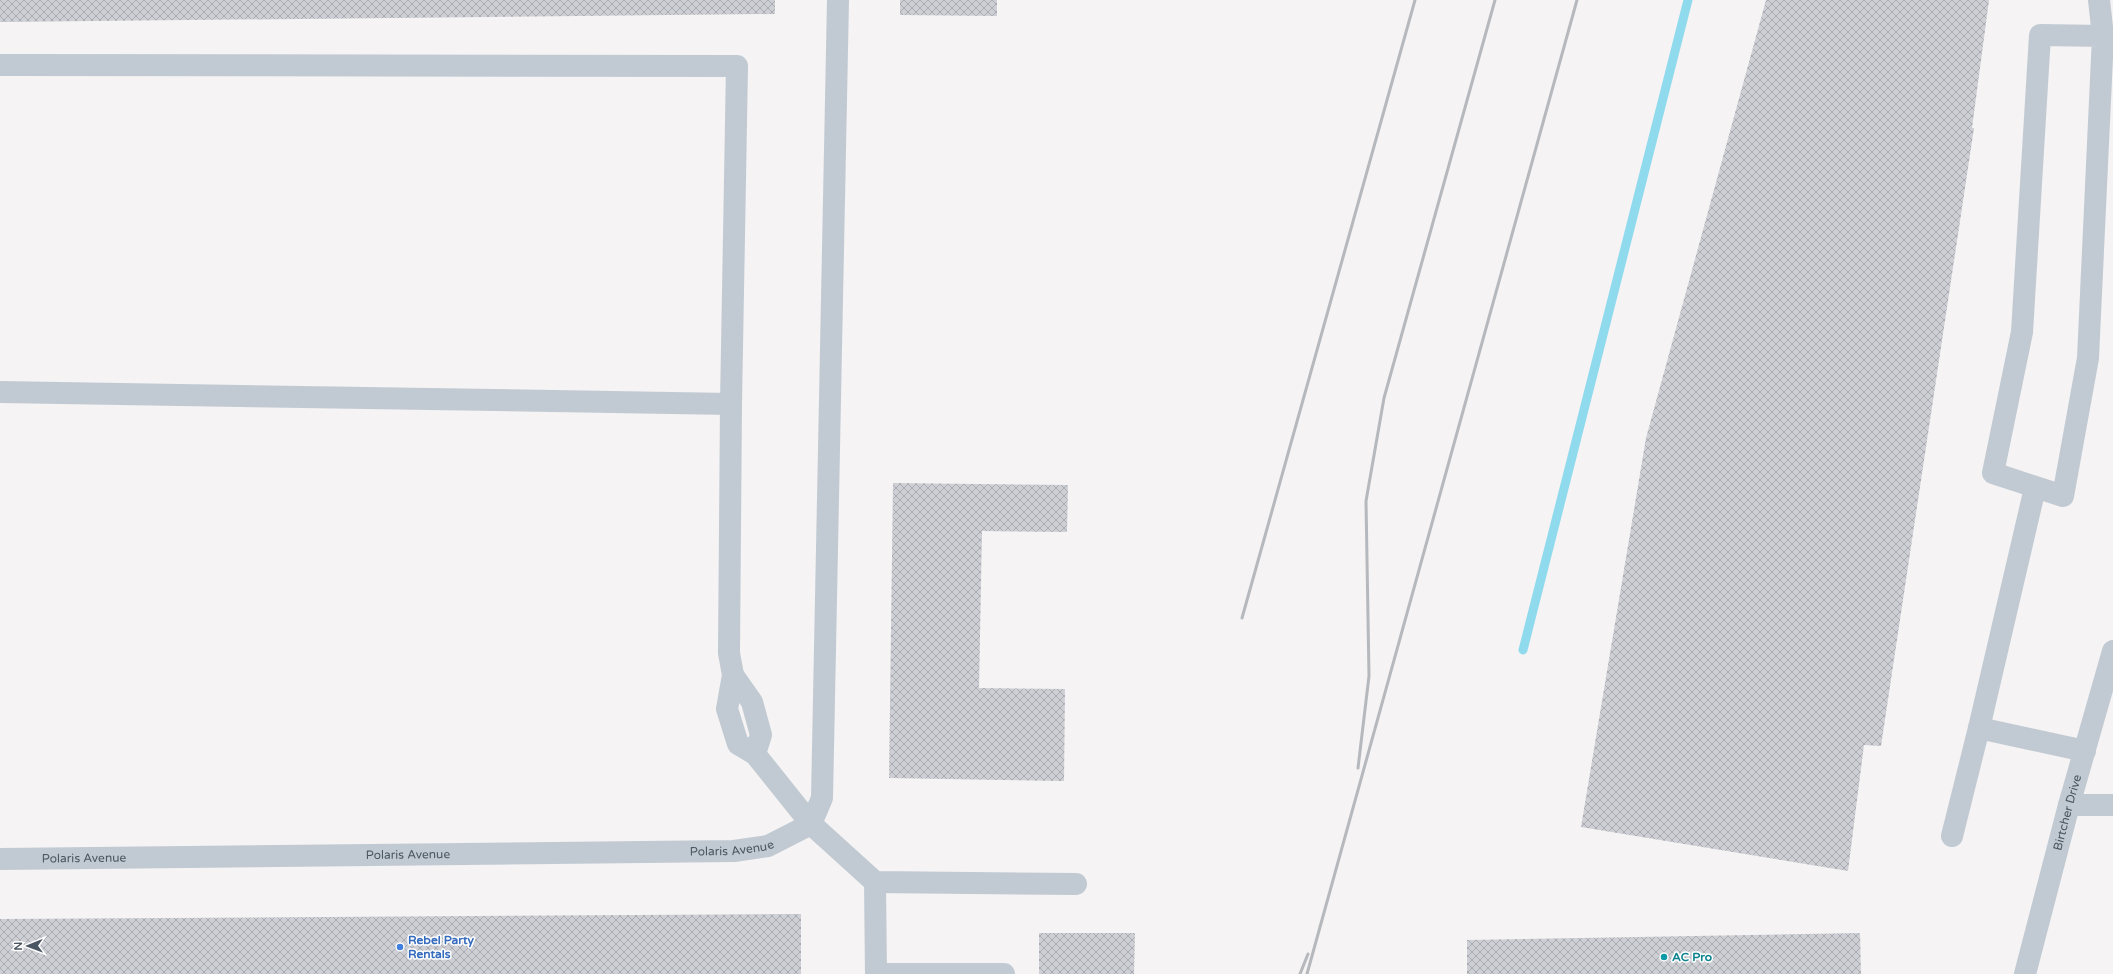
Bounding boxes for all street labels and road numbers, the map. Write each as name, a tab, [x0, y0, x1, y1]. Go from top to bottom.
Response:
street label: Birtcher Drive	[2050, 773, 2084, 852]
street label: Polaris Avenue	[690, 837, 777, 858]
street label: Polaris Avenue	[366, 847, 450, 862]
street label: Polaris Avenue	[42, 851, 126, 866]

